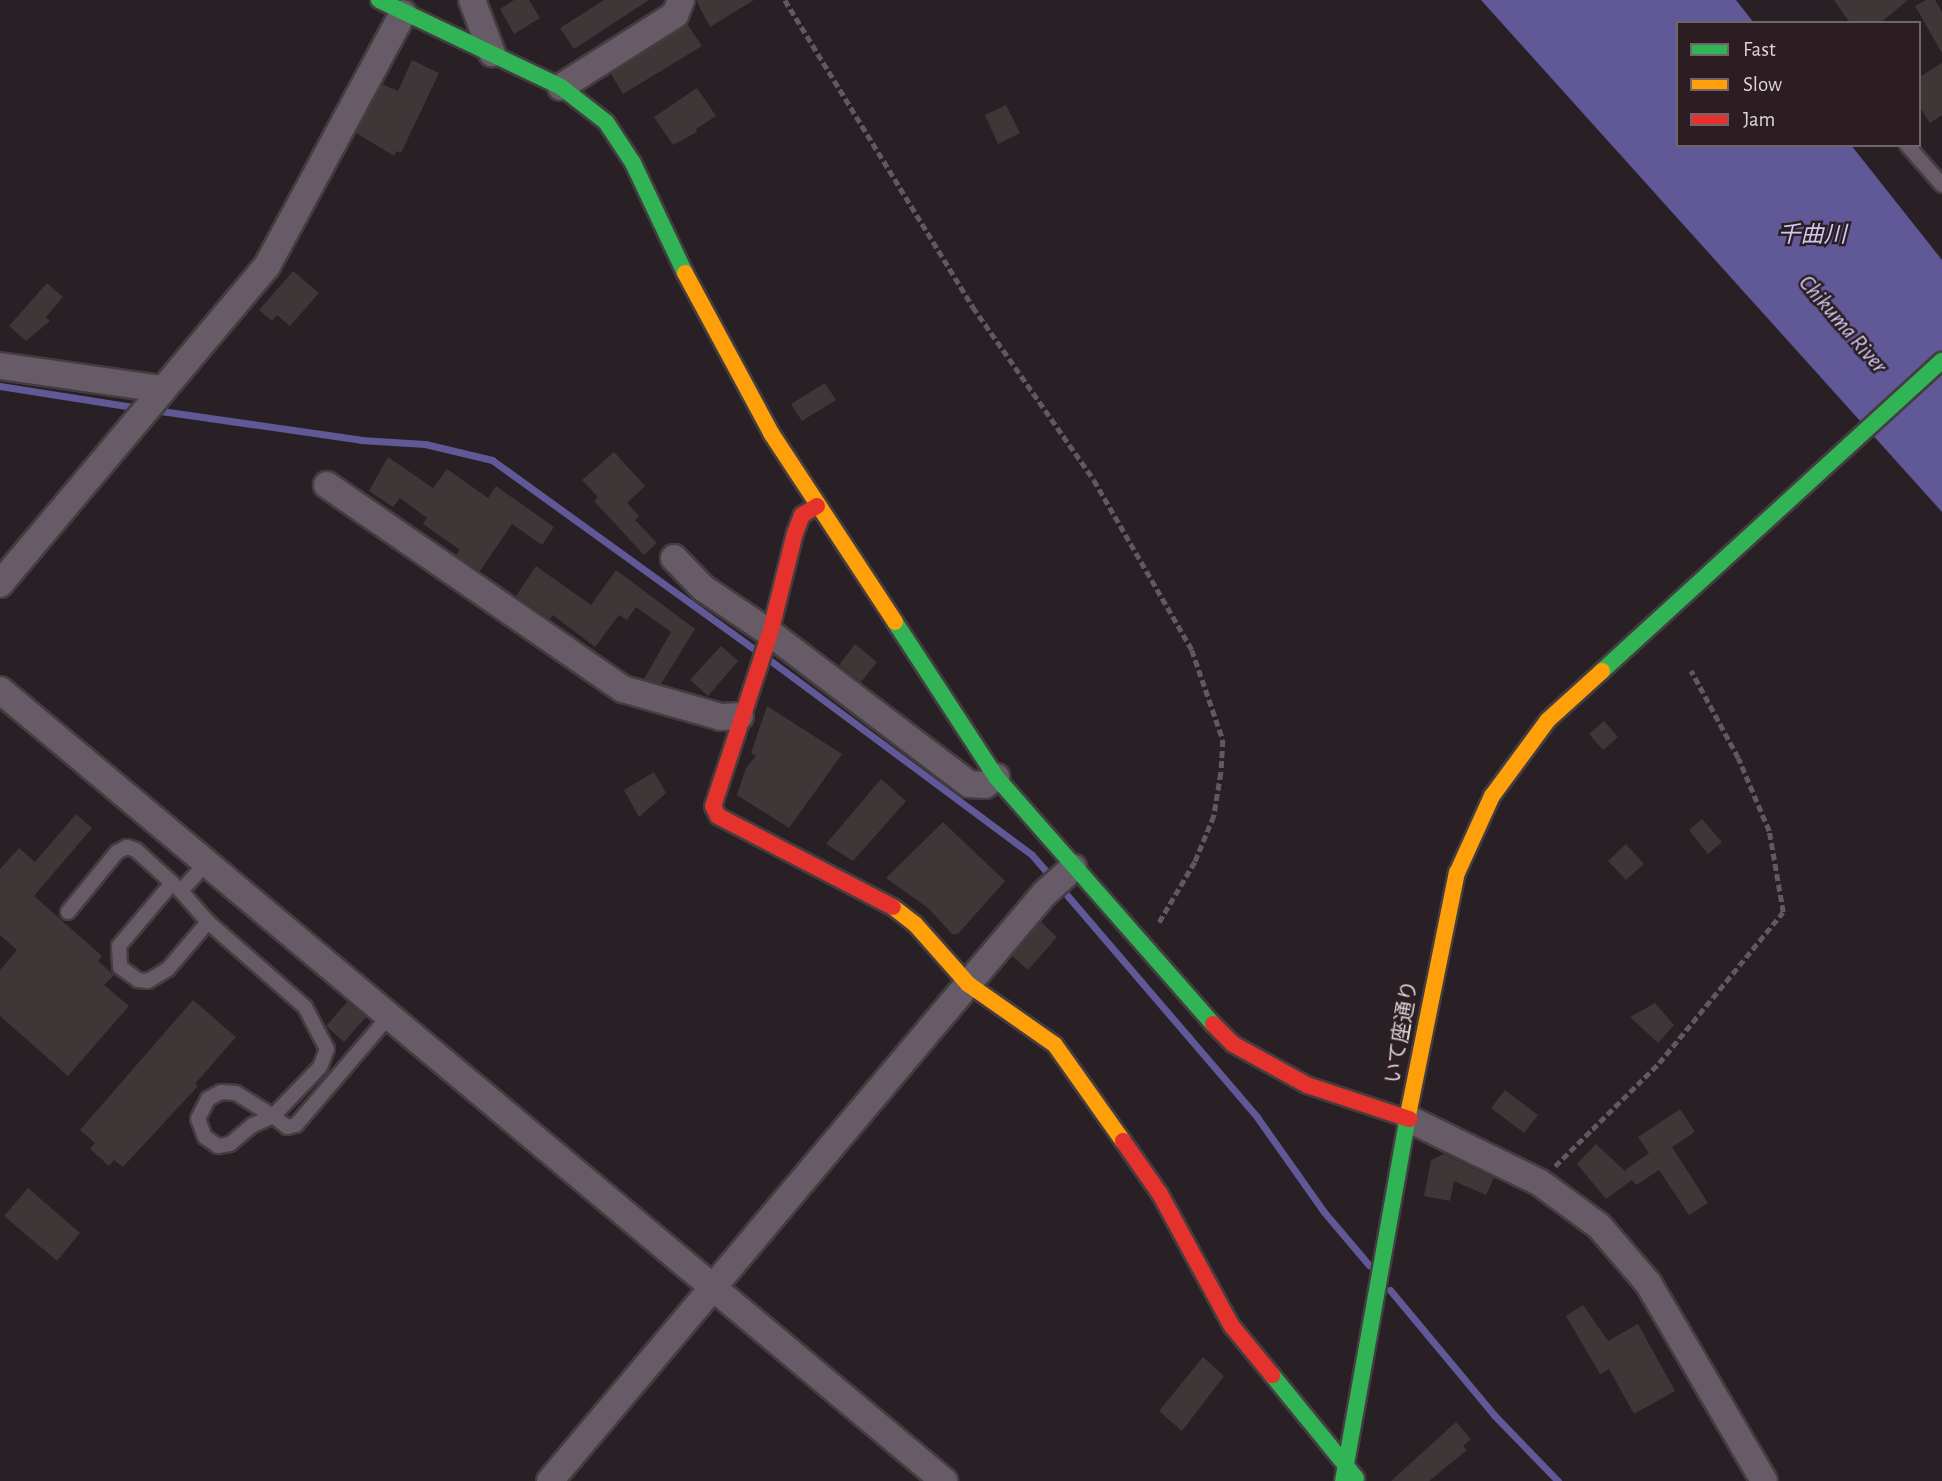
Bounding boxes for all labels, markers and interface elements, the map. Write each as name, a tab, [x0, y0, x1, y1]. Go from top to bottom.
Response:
legend	[1676, 21, 1921, 147]
text: Fast	[1743, 39, 1776, 60]
text: Slow	[1743, 74, 1782, 95]
text: Jam	[1743, 109, 1775, 130]
water label: 千曲川	[1778, 222, 1846, 250]
water label: Chikuma River	[1792, 270, 1892, 380]
street label: いて座通り	[1380, 978, 1424, 1086]

